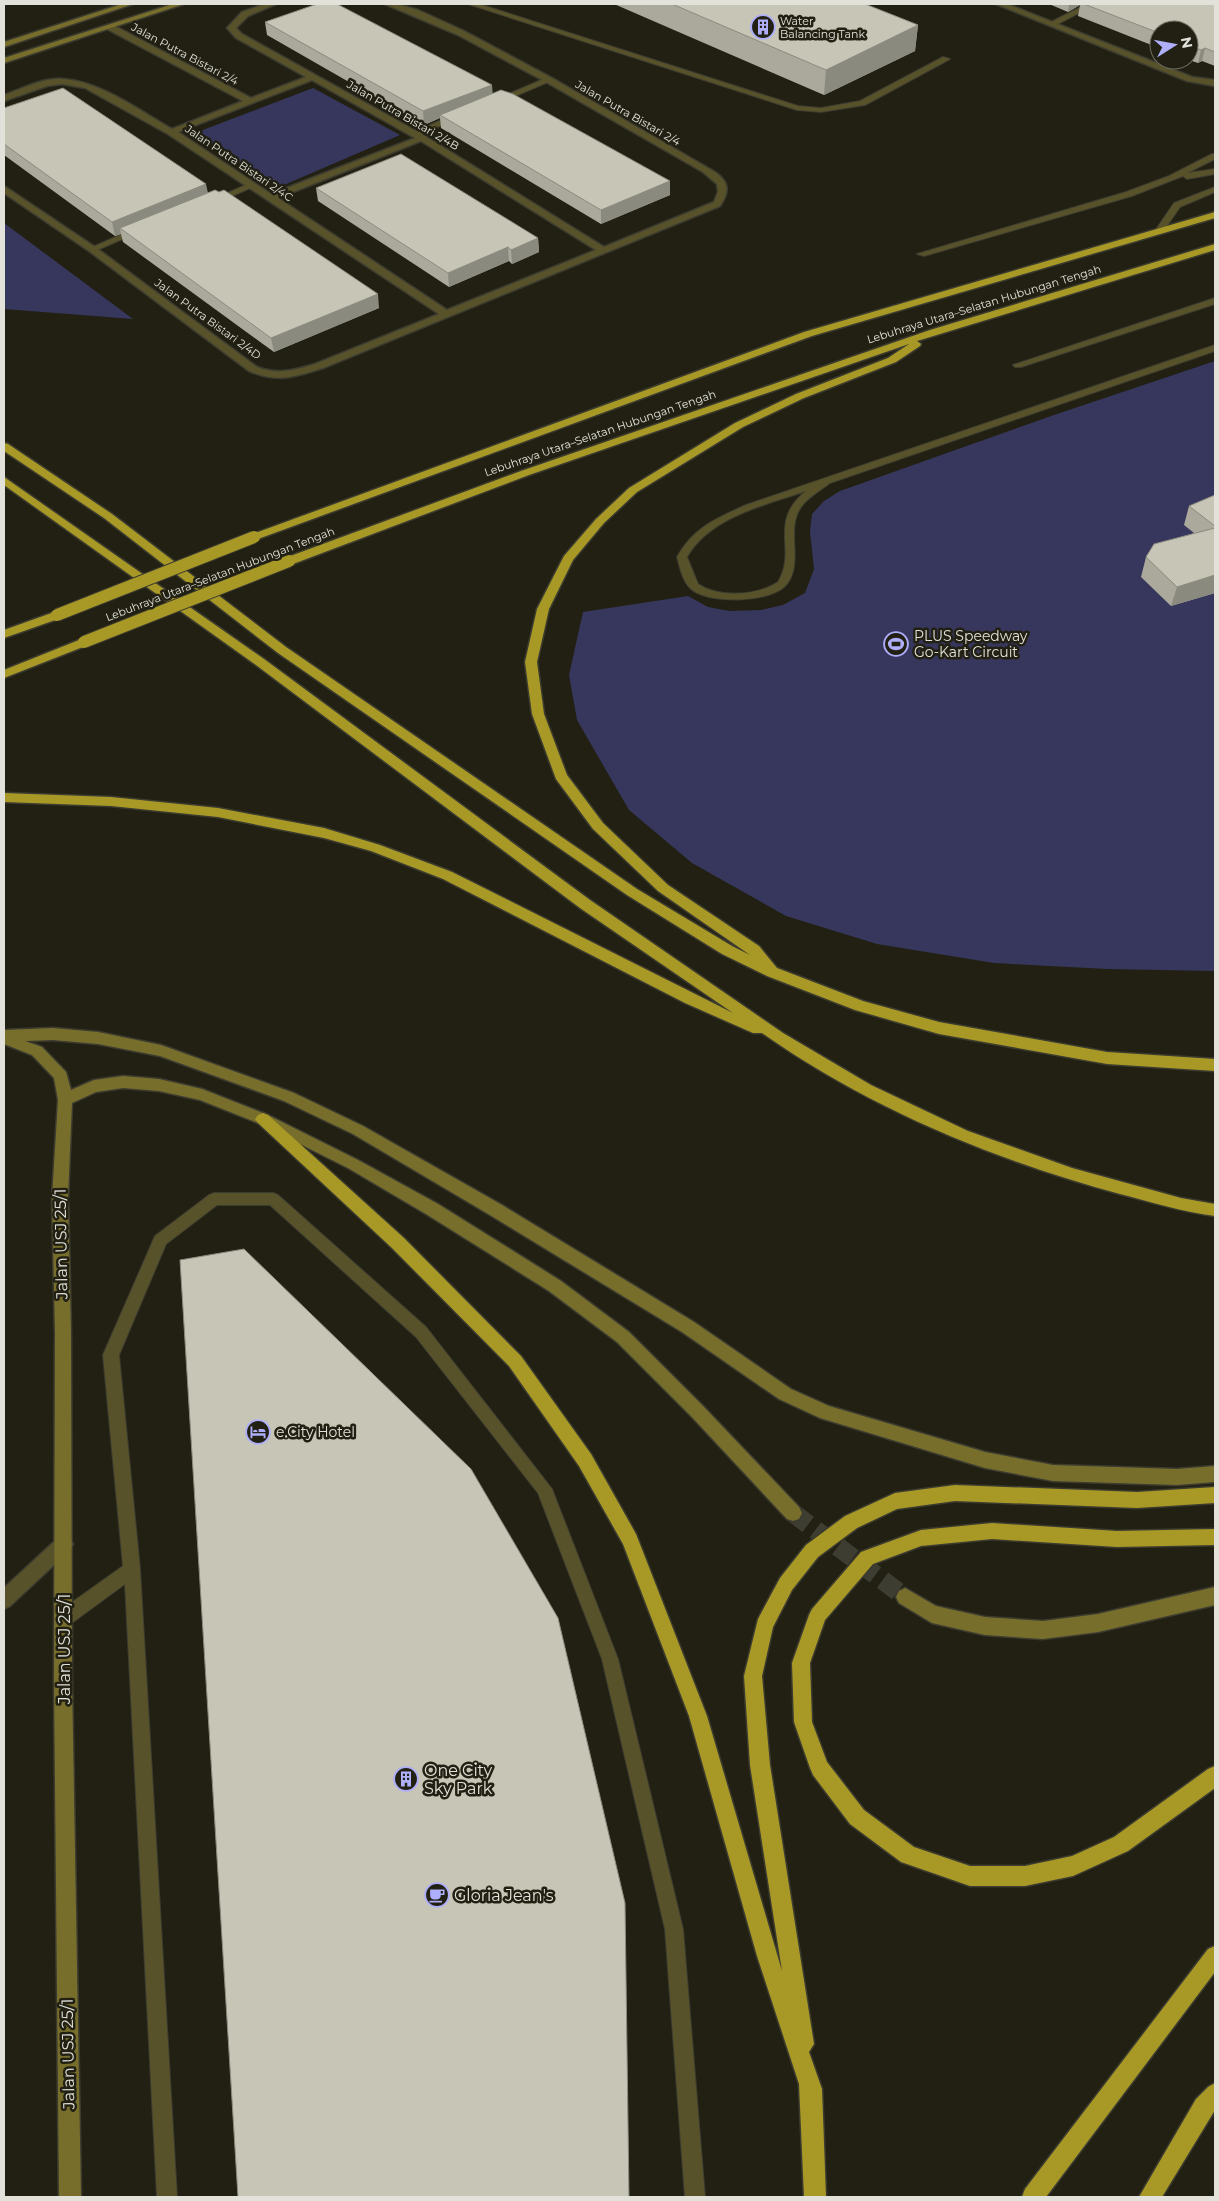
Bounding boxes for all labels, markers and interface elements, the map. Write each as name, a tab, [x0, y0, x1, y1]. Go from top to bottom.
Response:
building icon: Water Balancing Tank	[750, 14, 776, 40]
place label: Water Balancing Tank	[780, 14, 866, 41]
street label: Jalan Putra Bistari 2/4	[128, 19, 241, 88]
north arrow	[1149, 20, 1199, 70]
text: N	[1177, 35, 1197, 50]
street label: Jalan Putra Bistari 2/4B	[344, 77, 462, 153]
street label: Jalan Putra Bistari 2/4	[572, 77, 684, 149]
street label: Jalan Putra Bistari 2/4C	[182, 121, 296, 204]
street label: Lebuhraya Utara–Selatan Hubungan Tengah	[865, 262, 1103, 346]
street label: Jalan Putra Bistari 2/4D	[151, 275, 264, 362]
street label: Lebuhraya Utara–Selatan Hubungan Tengah	[482, 387, 718, 479]
street label: Lebuhraya Utara–Selatan Hubungan Tengah	[104, 524, 336, 624]
place label: PLUS Speedway Go-Kart Circuit	[914, 627, 1028, 661]
sports icon: PLUS Speedway Go-Kart Circuit	[883, 631, 909, 657]
street label: Jalan USJ 25/1	[51, 1188, 71, 1301]
hotel icon: e.City Hotel	[245, 1419, 271, 1445]
place label: e.City Hotel	[276, 1423, 355, 1441]
street label: Jalan USJ 25/1	[55, 1594, 74, 1705]
place label: One City Sky Park	[424, 1761, 493, 1798]
building icon: One City Sky Park	[393, 1766, 419, 1792]
cafe icon: Gloria Jean's	[424, 1882, 450, 1908]
place label: Gloria Jean's	[454, 1886, 554, 1905]
street label: Jalan USJ 25/1	[58, 1998, 78, 2111]

